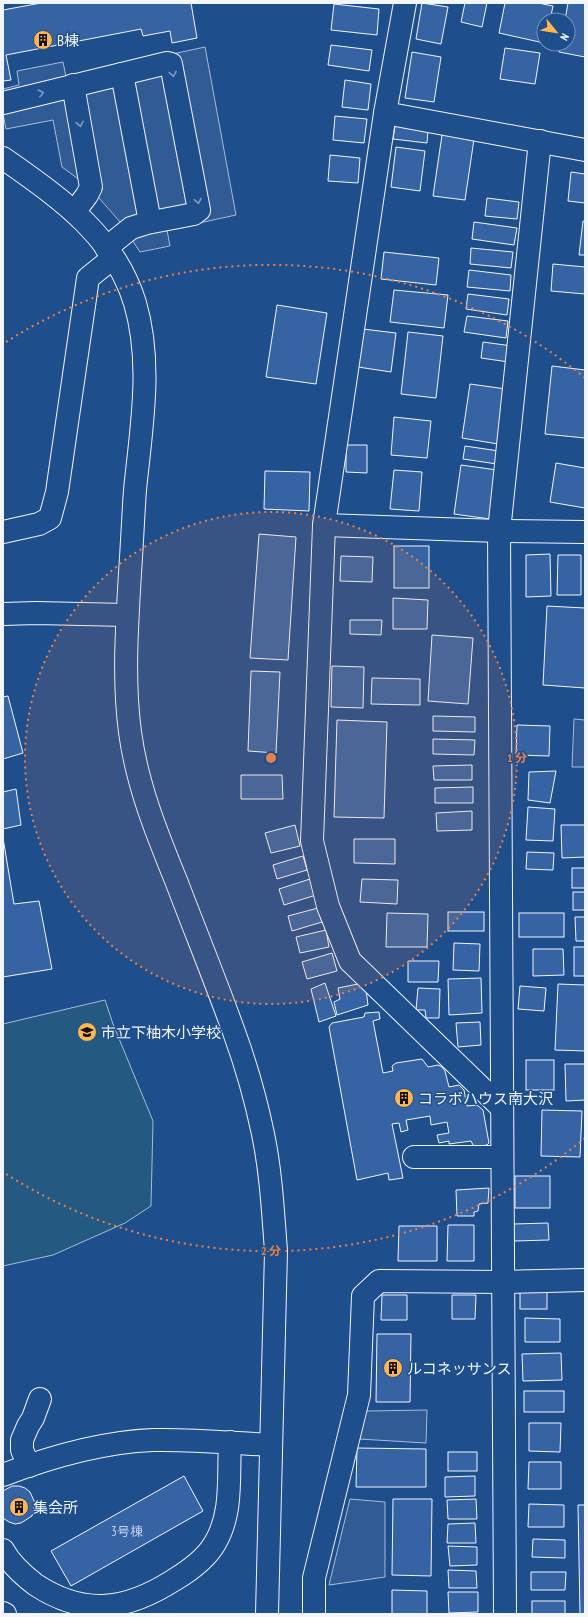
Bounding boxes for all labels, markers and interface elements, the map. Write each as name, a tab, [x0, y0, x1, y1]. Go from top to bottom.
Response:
north arrow	[536, 12, 576, 52]
building icon: B棟	[32, 29, 54, 51]
place label: B棟	[57, 31, 79, 50]
text: N	[557, 31, 572, 43]
one-way arrow	[169, 71, 177, 77]
one-way arrow	[38, 90, 44, 98]
one-way arrow	[75, 121, 84, 127]
one-way arrow	[193, 198, 201, 205]
text: 1 分	[507, 750, 527, 765]
centre of rings	[264, 751, 278, 765]
school or university icon: 市立下柚木小学校	[76, 1021, 98, 1043]
place label: 市立下柚木小学校	[101, 1023, 221, 1042]
building icon: コラボハウス南大沢	[393, 1087, 415, 1109]
place label: コラボハウス南大沢	[418, 1089, 553, 1108]
text: 2 分	[261, 1243, 281, 1258]
building icon: ルコネッサンス	[382, 1357, 404, 1379]
place label: ルコネッサンス	[407, 1359, 511, 1378]
building icon: 集会所	[8, 1496, 30, 1518]
place label: 集会所	[33, 1498, 78, 1517]
house number: 3号棟	[111, 1523, 143, 1540]

